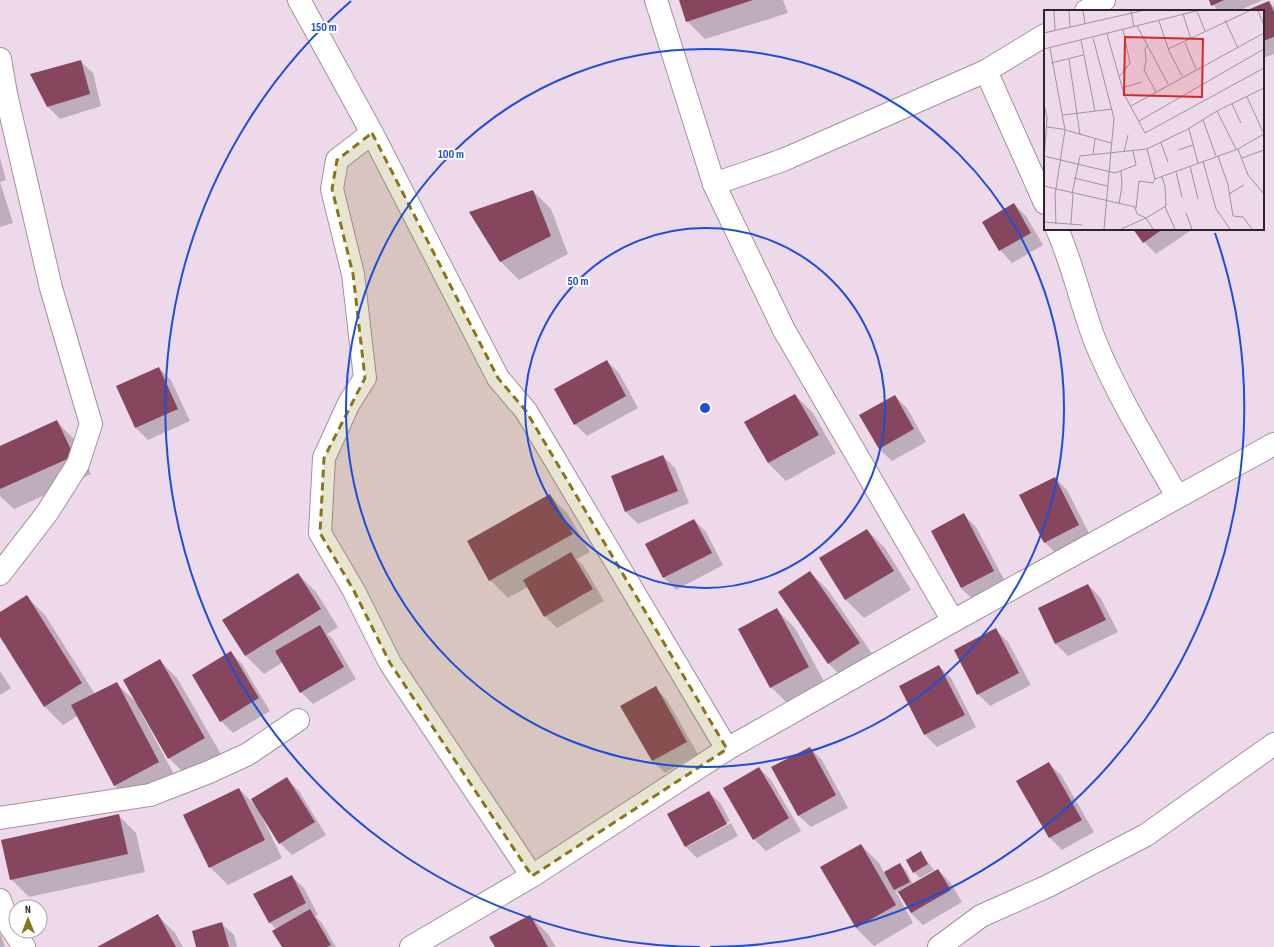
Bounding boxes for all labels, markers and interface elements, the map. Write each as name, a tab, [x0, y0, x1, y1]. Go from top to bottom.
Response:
inset map	[1044, 10, 1264, 230]
text: 150 m	[311, 20, 337, 35]
text: 100 m	[438, 147, 464, 162]
text: 50 m	[568, 274, 588, 289]
centre of rings	[698, 401, 712, 415]
north arrow	[8, 899, 48, 939]
text: N	[25, 903, 31, 916]

